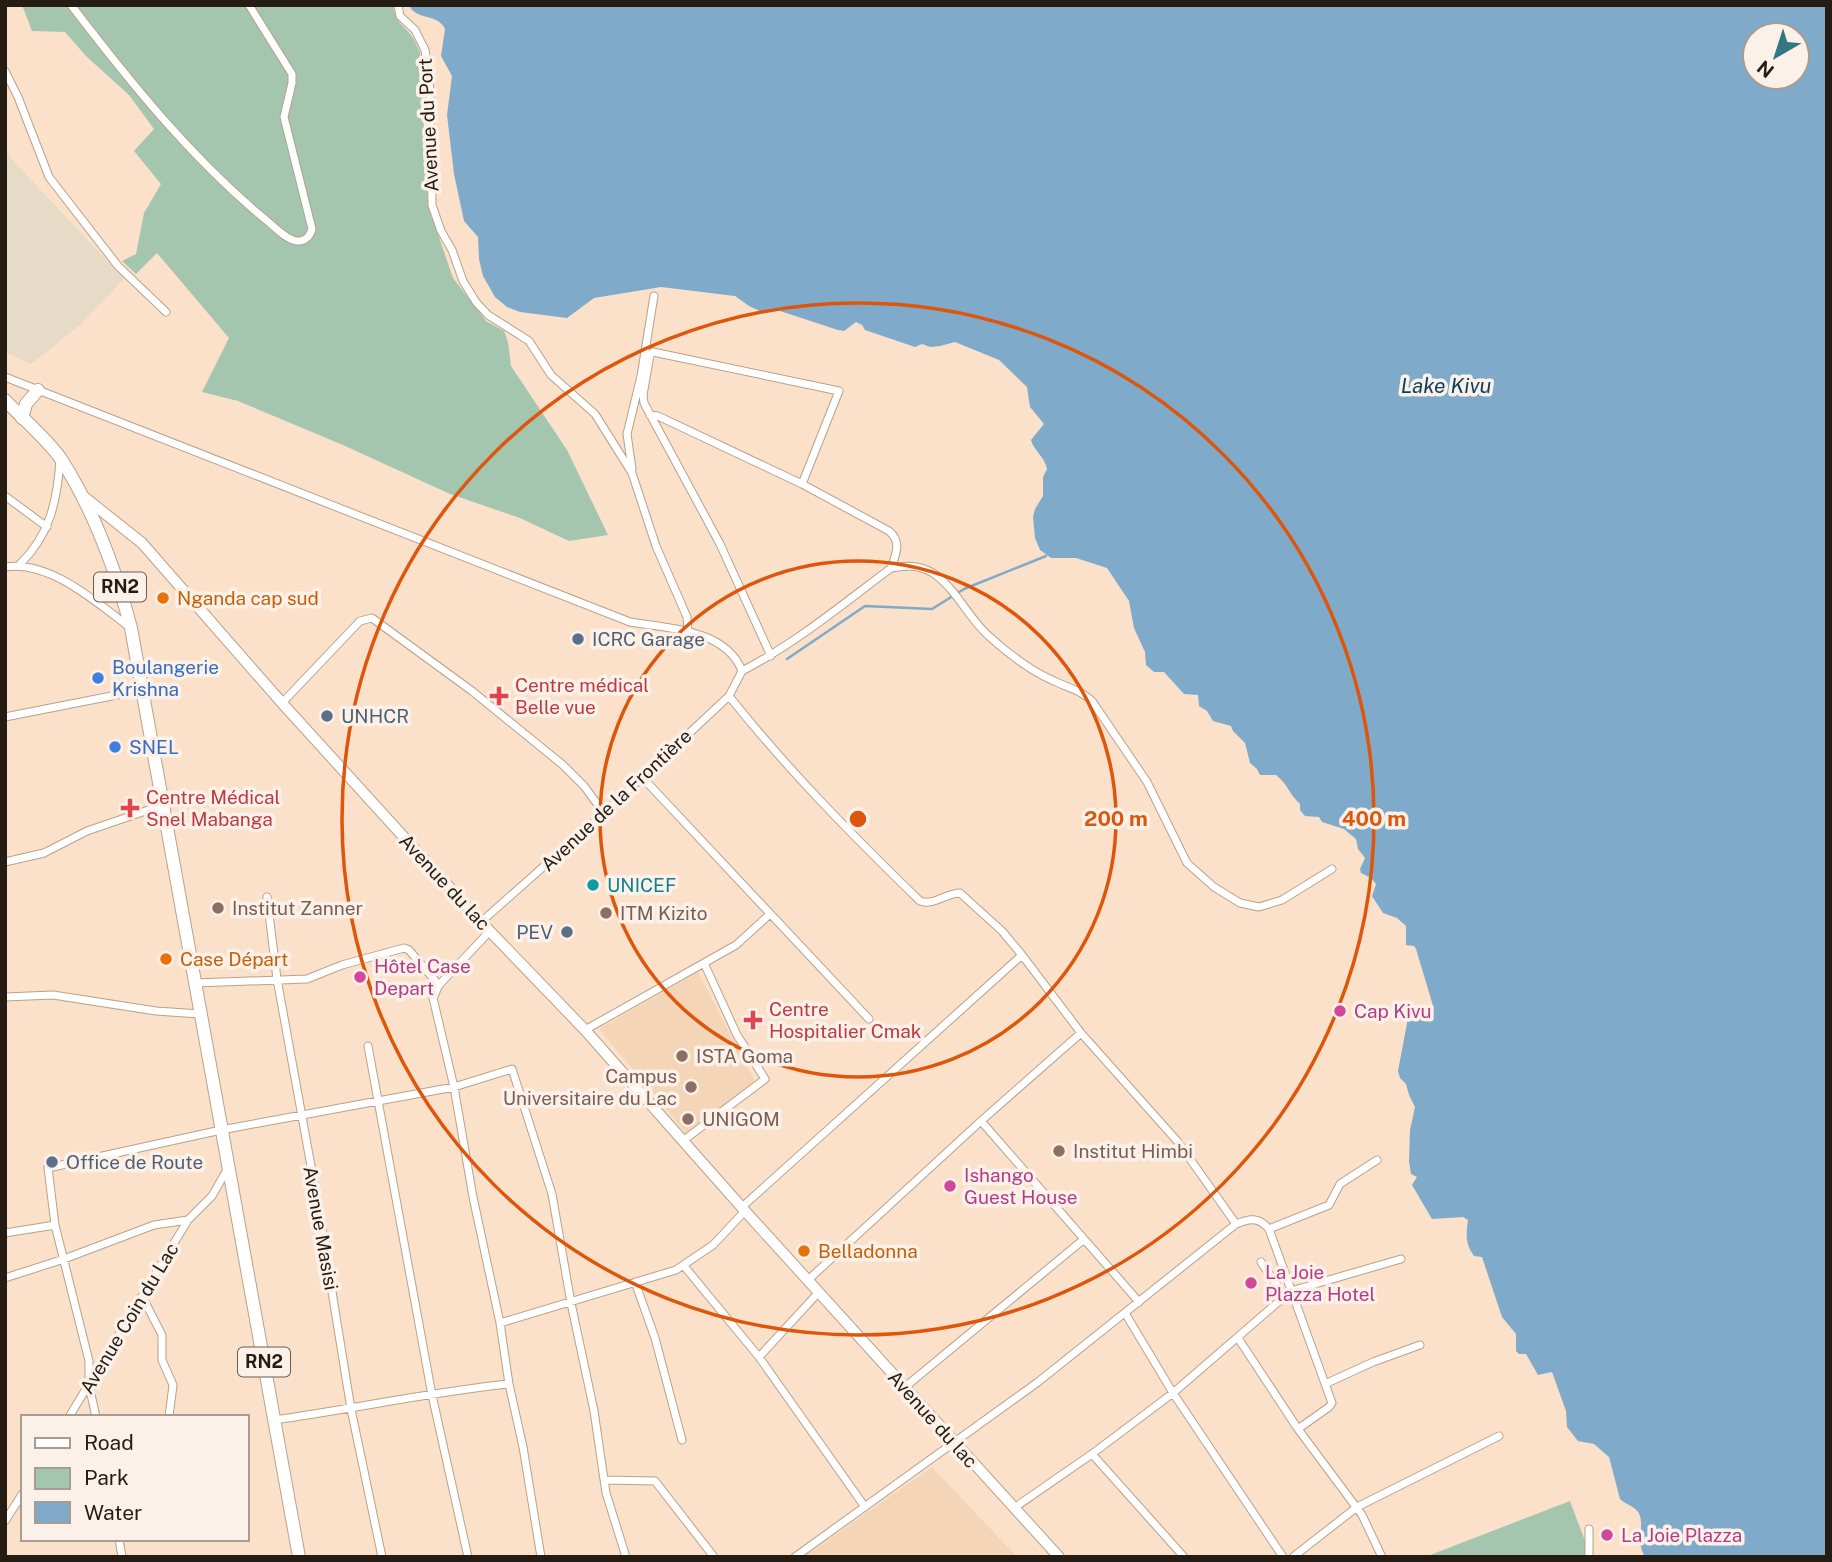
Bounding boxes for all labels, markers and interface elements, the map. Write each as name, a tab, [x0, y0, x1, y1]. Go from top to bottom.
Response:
north arrow	[1741, 21, 1811, 91]
text: N	[1753, 56, 1778, 82]
street label: Avenue du Port	[414, 58, 442, 192]
water label: Lake Kivu	[1401, 373, 1491, 398]
road number: RN2	[94, 572, 146, 602]
place label: Nganda cap sud	[177, 587, 319, 609]
marker: Nganda cap sud	[155, 590, 171, 606]
place label: ICRC Garage	[592, 628, 705, 650]
marker: ICRC Garage	[570, 631, 586, 647]
place label: Boulangerie Krishna	[112, 656, 219, 700]
marker: Boulangerie Krishna	[90, 670, 106, 686]
place label: Centre médical Belle vue	[515, 674, 649, 718]
marker: Centre médical Belle vue	[489, 686, 509, 706]
place label: UNHCR	[341, 705, 409, 727]
marker: UNHCR	[319, 708, 335, 724]
street label: Avenue de la Frontière	[536, 725, 696, 875]
place label: SNEL	[129, 736, 179, 758]
marker: SNEL	[107, 739, 123, 755]
place label: Centre Médical Snel Mabanga	[146, 786, 280, 830]
marker: Centre Médical Snel Mabanga	[120, 798, 140, 818]
text: 200 m	[1084, 806, 1148, 831]
text: 400 m	[1342, 806, 1406, 831]
centre of rings	[846, 807, 870, 831]
street label: Avenue du lac	[395, 830, 495, 934]
place label: UNICEF	[607, 874, 676, 896]
marker: UNICEF	[585, 877, 601, 893]
place label: Institut Zanner	[232, 897, 363, 919]
marker: Institut Zanner	[210, 900, 226, 916]
place label: ITM Kizito	[620, 902, 707, 924]
marker: ITM Kizito	[598, 905, 614, 921]
place label: PEV	[516, 921, 553, 943]
marker: PEV	[559, 924, 575, 940]
place label: Case Départ	[180, 948, 288, 970]
marker: Case Départ	[158, 951, 174, 967]
place label: Hôtel Case Depart	[374, 955, 471, 999]
marker: Hôtel Case Depart	[352, 969, 368, 985]
place label: Centre Hospitalier Cmak	[769, 998, 922, 1042]
place label: Cap Kivu	[1354, 1000, 1432, 1022]
marker: Cap Kivu	[1332, 1003, 1348, 1019]
marker: Centre Hospitalier Cmak	[743, 1010, 763, 1030]
place label: ISTA Goma	[696, 1045, 793, 1067]
marker: ISTA Goma	[674, 1048, 690, 1064]
place label: Campus Universitaire du Lac	[503, 1065, 677, 1109]
marker: Campus Universitaire du Lac	[683, 1079, 699, 1095]
place label: UNIGOM	[702, 1108, 780, 1130]
marker: UNIGOM	[680, 1111, 696, 1127]
place label: Institut Himbi	[1073, 1140, 1193, 1162]
marker: Institut Himbi	[1051, 1143, 1067, 1159]
place label: Office de Route	[66, 1151, 203, 1173]
marker: Office de Route	[44, 1154, 60, 1170]
street label: Avenue Masisi	[299, 1164, 343, 1292]
place label: Ishango Guest House	[964, 1164, 1078, 1208]
marker: Ishango Guest House	[942, 1178, 958, 1194]
street label: Avenue Coin du Lac	[75, 1239, 183, 1397]
place label: Belladonna	[818, 1240, 918, 1262]
marker: Belladonna	[796, 1243, 812, 1259]
place label: La Joie Plazza Hotel	[1265, 1261, 1375, 1305]
marker: La Joie Plazza Hotel	[1243, 1275, 1259, 1291]
road number: RN2	[238, 1348, 290, 1377]
street label: Avenue du lac	[884, 1366, 982, 1472]
legend	[21, 1415, 248, 1541]
text: Road	[84, 1430, 134, 1455]
text: Park	[84, 1465, 129, 1490]
text: Water	[84, 1500, 142, 1525]
place label: La Joie Plazza	[1621, 1524, 1742, 1546]
marker: La Joie Plazza	[1599, 1527, 1615, 1543]

